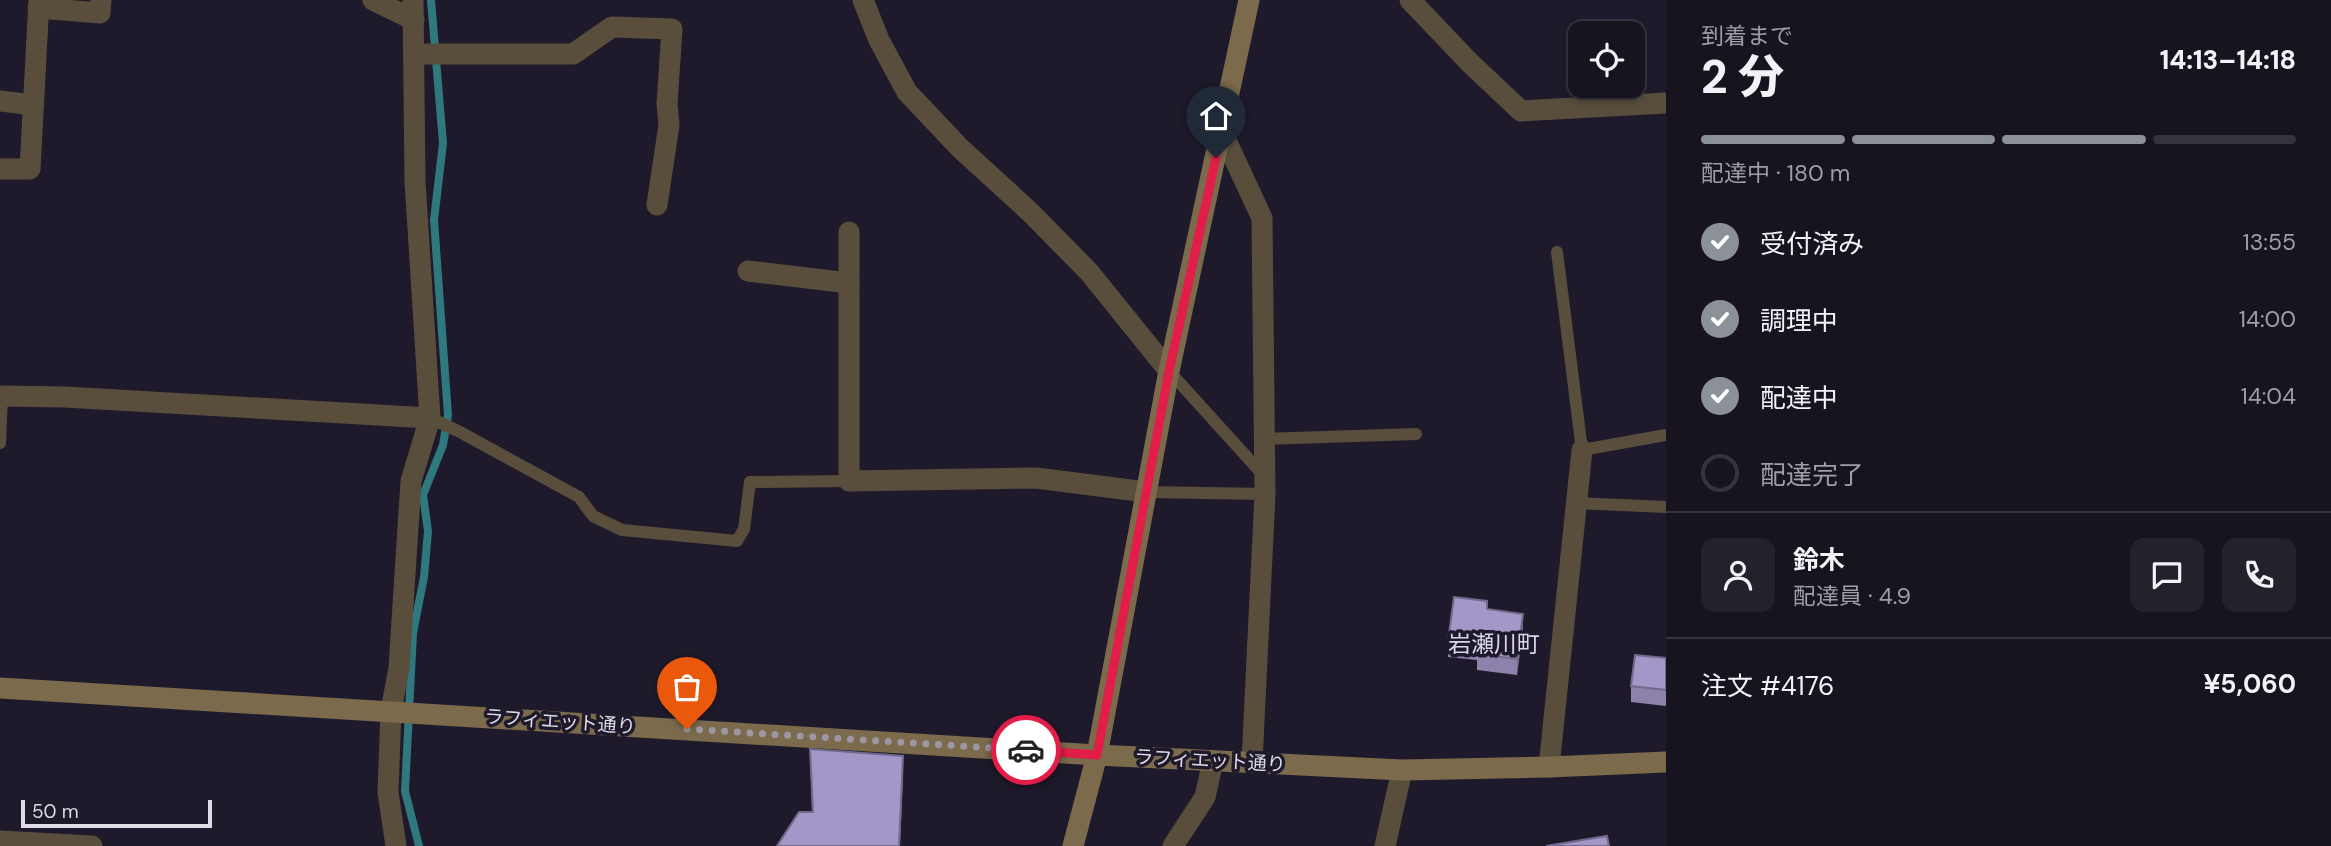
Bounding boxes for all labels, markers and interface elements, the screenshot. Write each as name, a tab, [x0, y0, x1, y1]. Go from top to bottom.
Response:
map controls	[1568, 21, 1645, 98]
button: locate	[1568, 21, 1645, 98]
text: 到着まで	[1701, 21, 1793, 51]
text: 14:13–14:18	[2160, 43, 2296, 77]
text: 2 分	[1701, 47, 1784, 107]
pin	[1186, 86, 1246, 158]
icon: home	[1197, 97, 1235, 135]
text: 配達中 · 180 m	[1701, 158, 1850, 188]
icon: check	[1701, 223, 1739, 261]
text: 受付済み	[1760, 227, 1864, 261]
text: 13:55	[2243, 227, 2296, 257]
icon: check	[1701, 300, 1739, 338]
text: 調理中	[1760, 304, 1838, 338]
text: 14:00	[2239, 304, 2296, 334]
icon: check	[1701, 377, 1739, 415]
text: 配達中	[1760, 381, 1838, 415]
text: 14:04	[2241, 381, 2296, 411]
text: 配達完了	[1760, 458, 1864, 492]
button: person	[1701, 538, 1775, 612]
button: chat	[2130, 538, 2204, 612]
button: phone	[2222, 538, 2296, 612]
text: 鈴木	[1793, 543, 1845, 577]
text: 配達員 · 4.9	[1793, 581, 1911, 611]
district label: 岩瀬川町	[1448, 629, 1540, 659]
pin	[657, 657, 717, 729]
text: ¥5,060	[2203, 667, 2296, 701]
icon: bag	[668, 668, 706, 706]
text: 注文 #4176	[1701, 669, 1834, 703]
street label: ラフィエット通り	[483, 704, 636, 739]
courier	[991, 715, 1061, 785]
icon: car	[1007, 731, 1045, 769]
street label: ラフィエット通り	[1134, 744, 1286, 777]
scale bar	[21, 797, 212, 829]
text: 50 m	[32, 799, 79, 824]

